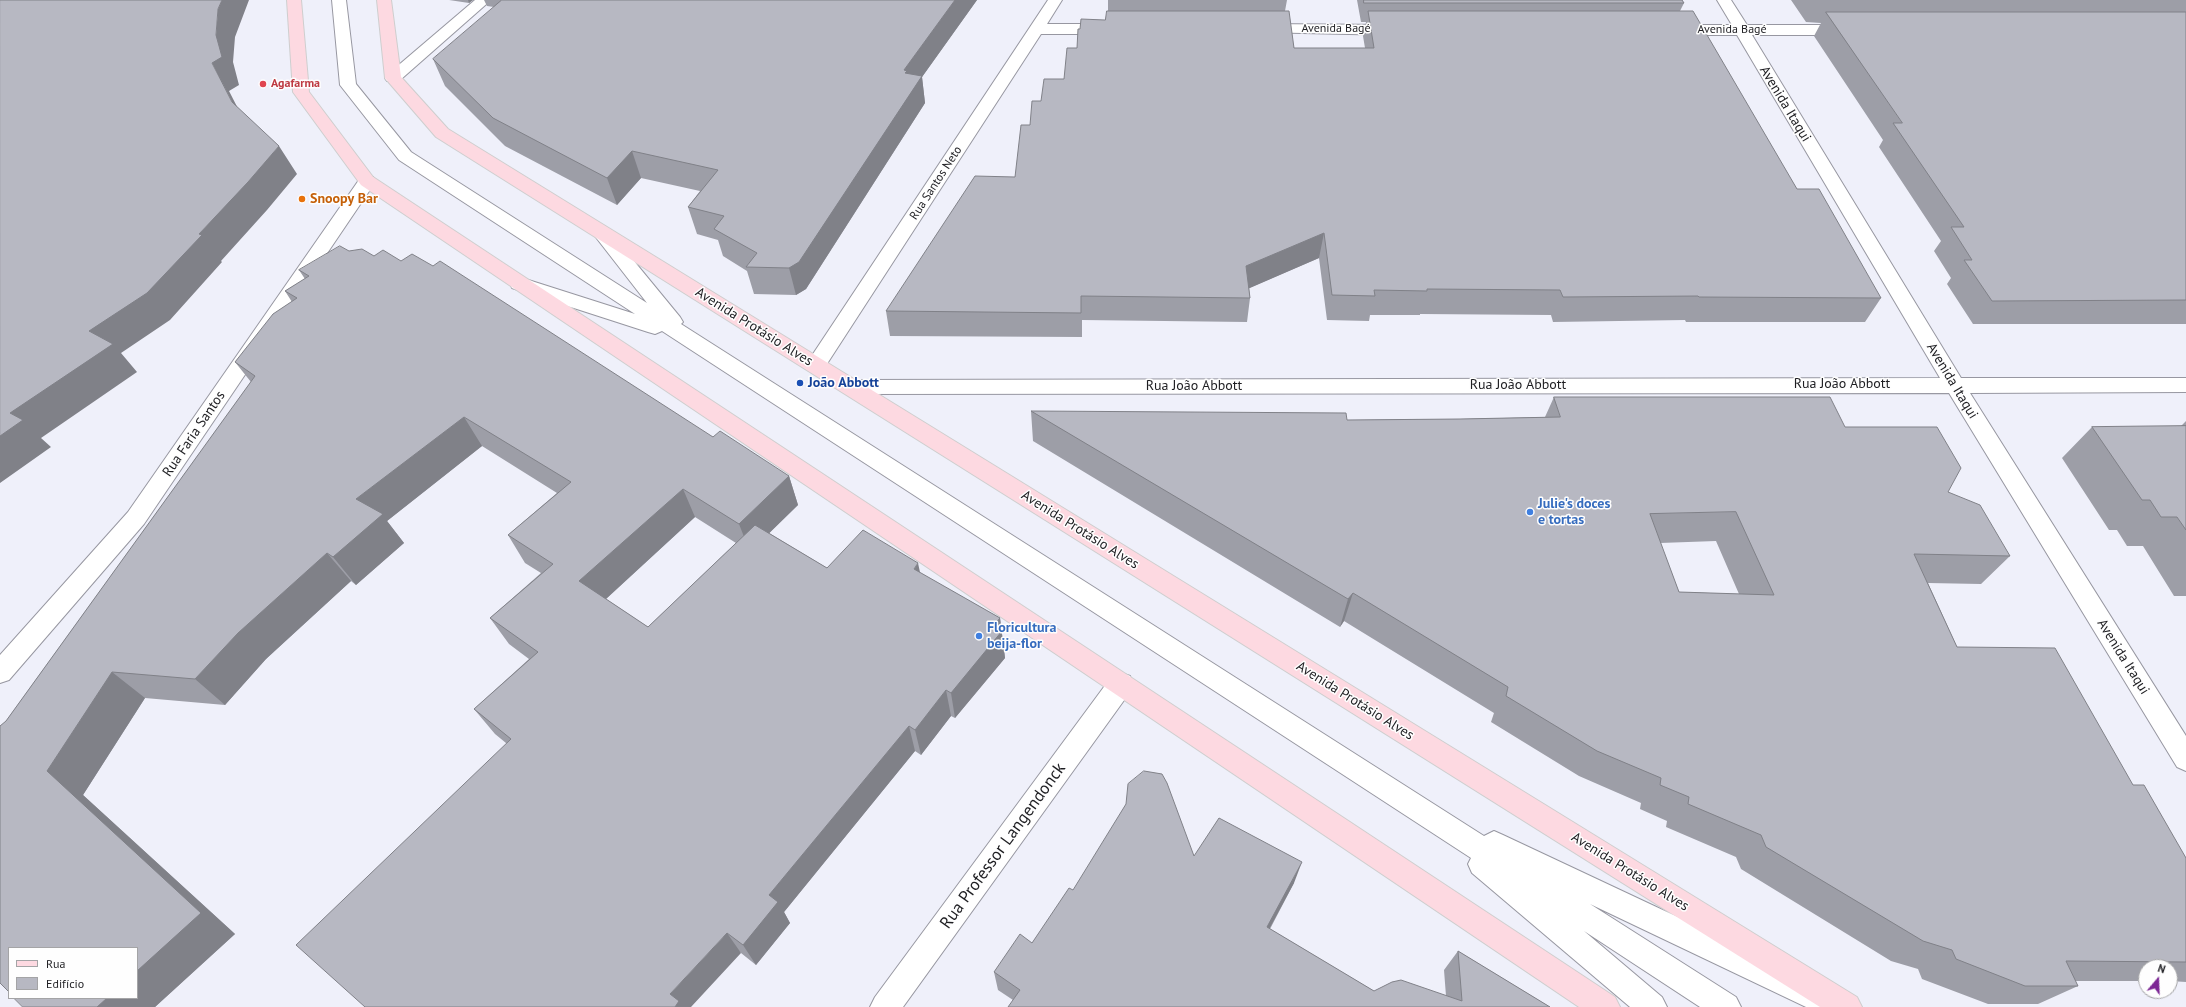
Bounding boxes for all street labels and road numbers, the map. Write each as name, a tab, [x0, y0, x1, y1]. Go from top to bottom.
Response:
street label: Avenida Bagé	[1301, 22, 1371, 36]
street label: Avenida Bagé	[1697, 23, 1767, 37]
street label: Avenida Itaqui	[1756, 63, 1814, 145]
street label: Rua Santos Neto	[907, 144, 965, 222]
street label: Avenida Protásio Alves	[692, 284, 816, 370]
street label: Avenida Itaqui	[1923, 340, 1981, 422]
street label: Rua João Abbott	[1794, 376, 1890, 392]
street label: Rua João Abbott	[1470, 377, 1566, 393]
street label: Rua João Abbott	[1146, 378, 1242, 394]
street label: Rua Faria Santos	[159, 388, 229, 480]
street label: Avenida Protásio Alves	[1018, 487, 1142, 573]
street label: Avenida Itaqui	[2093, 616, 2153, 698]
street label: Avenida Protásio Alves	[1293, 658, 1417, 744]
street label: Rua Professor Langendonck	[936, 759, 1070, 933]
street label: Avenida Protásio Alves	[1568, 829, 1692, 915]

